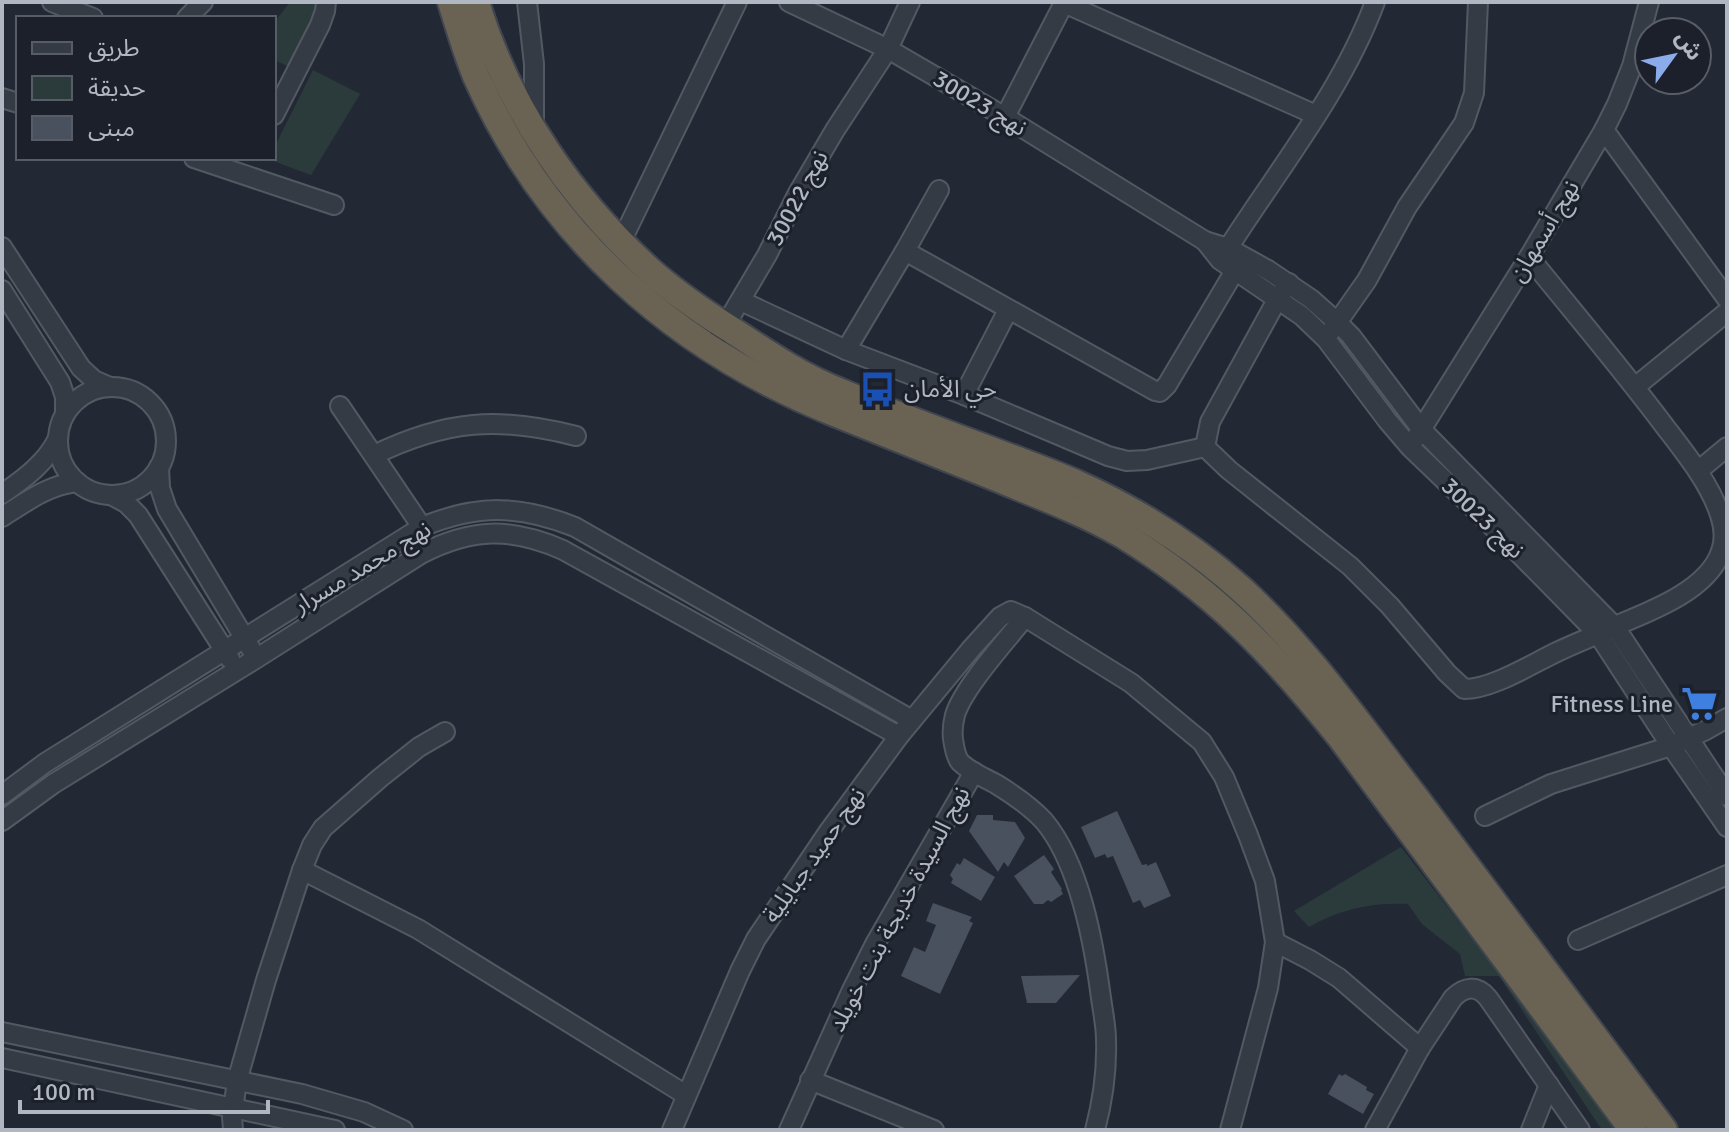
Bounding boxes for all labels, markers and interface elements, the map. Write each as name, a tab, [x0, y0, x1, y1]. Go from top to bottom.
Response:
legend	[16, 16, 276, 160]
north arrow	[1633, 16, 1713, 96]
text: ش	[1670, 25, 1709, 65]
text: طريق	[88, 33, 140, 63]
street label: نهج 30023	[927, 63, 1032, 144]
text: حديقة	[88, 73, 146, 103]
text: مبنى	[88, 113, 135, 143]
street label: نهج 30022	[759, 145, 836, 252]
street label: نهج أسمهان	[1501, 174, 1588, 288]
bus stop icon: حي الأمان	[859, 370, 897, 408]
place label: حي الأمان	[904, 374, 997, 408]
street label: نهج 30023	[1434, 471, 1531, 566]
street label: نهج محمد مسرار	[287, 514, 437, 622]
supermarket icon: Fitness Line	[1680, 685, 1718, 723]
place label: Fitness Line	[1551, 689, 1673, 719]
street label: نهج حميد جبايلية	[756, 781, 873, 930]
street label: نهج السيدة خديجة بنت خويلد	[822, 781, 978, 1038]
scale bar	[20, 1064, 268, 1114]
text: 100 m	[32, 1077, 95, 1107]

